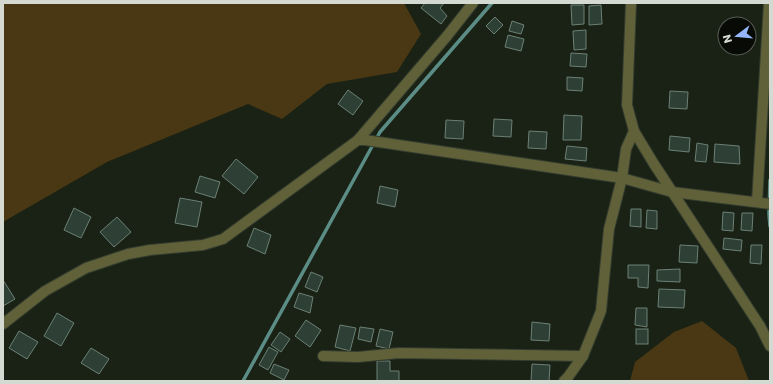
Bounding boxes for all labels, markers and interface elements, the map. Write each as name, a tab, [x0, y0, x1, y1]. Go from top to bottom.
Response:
north arrow	[717, 16, 757, 56]
text: N	[719, 33, 736, 45]

